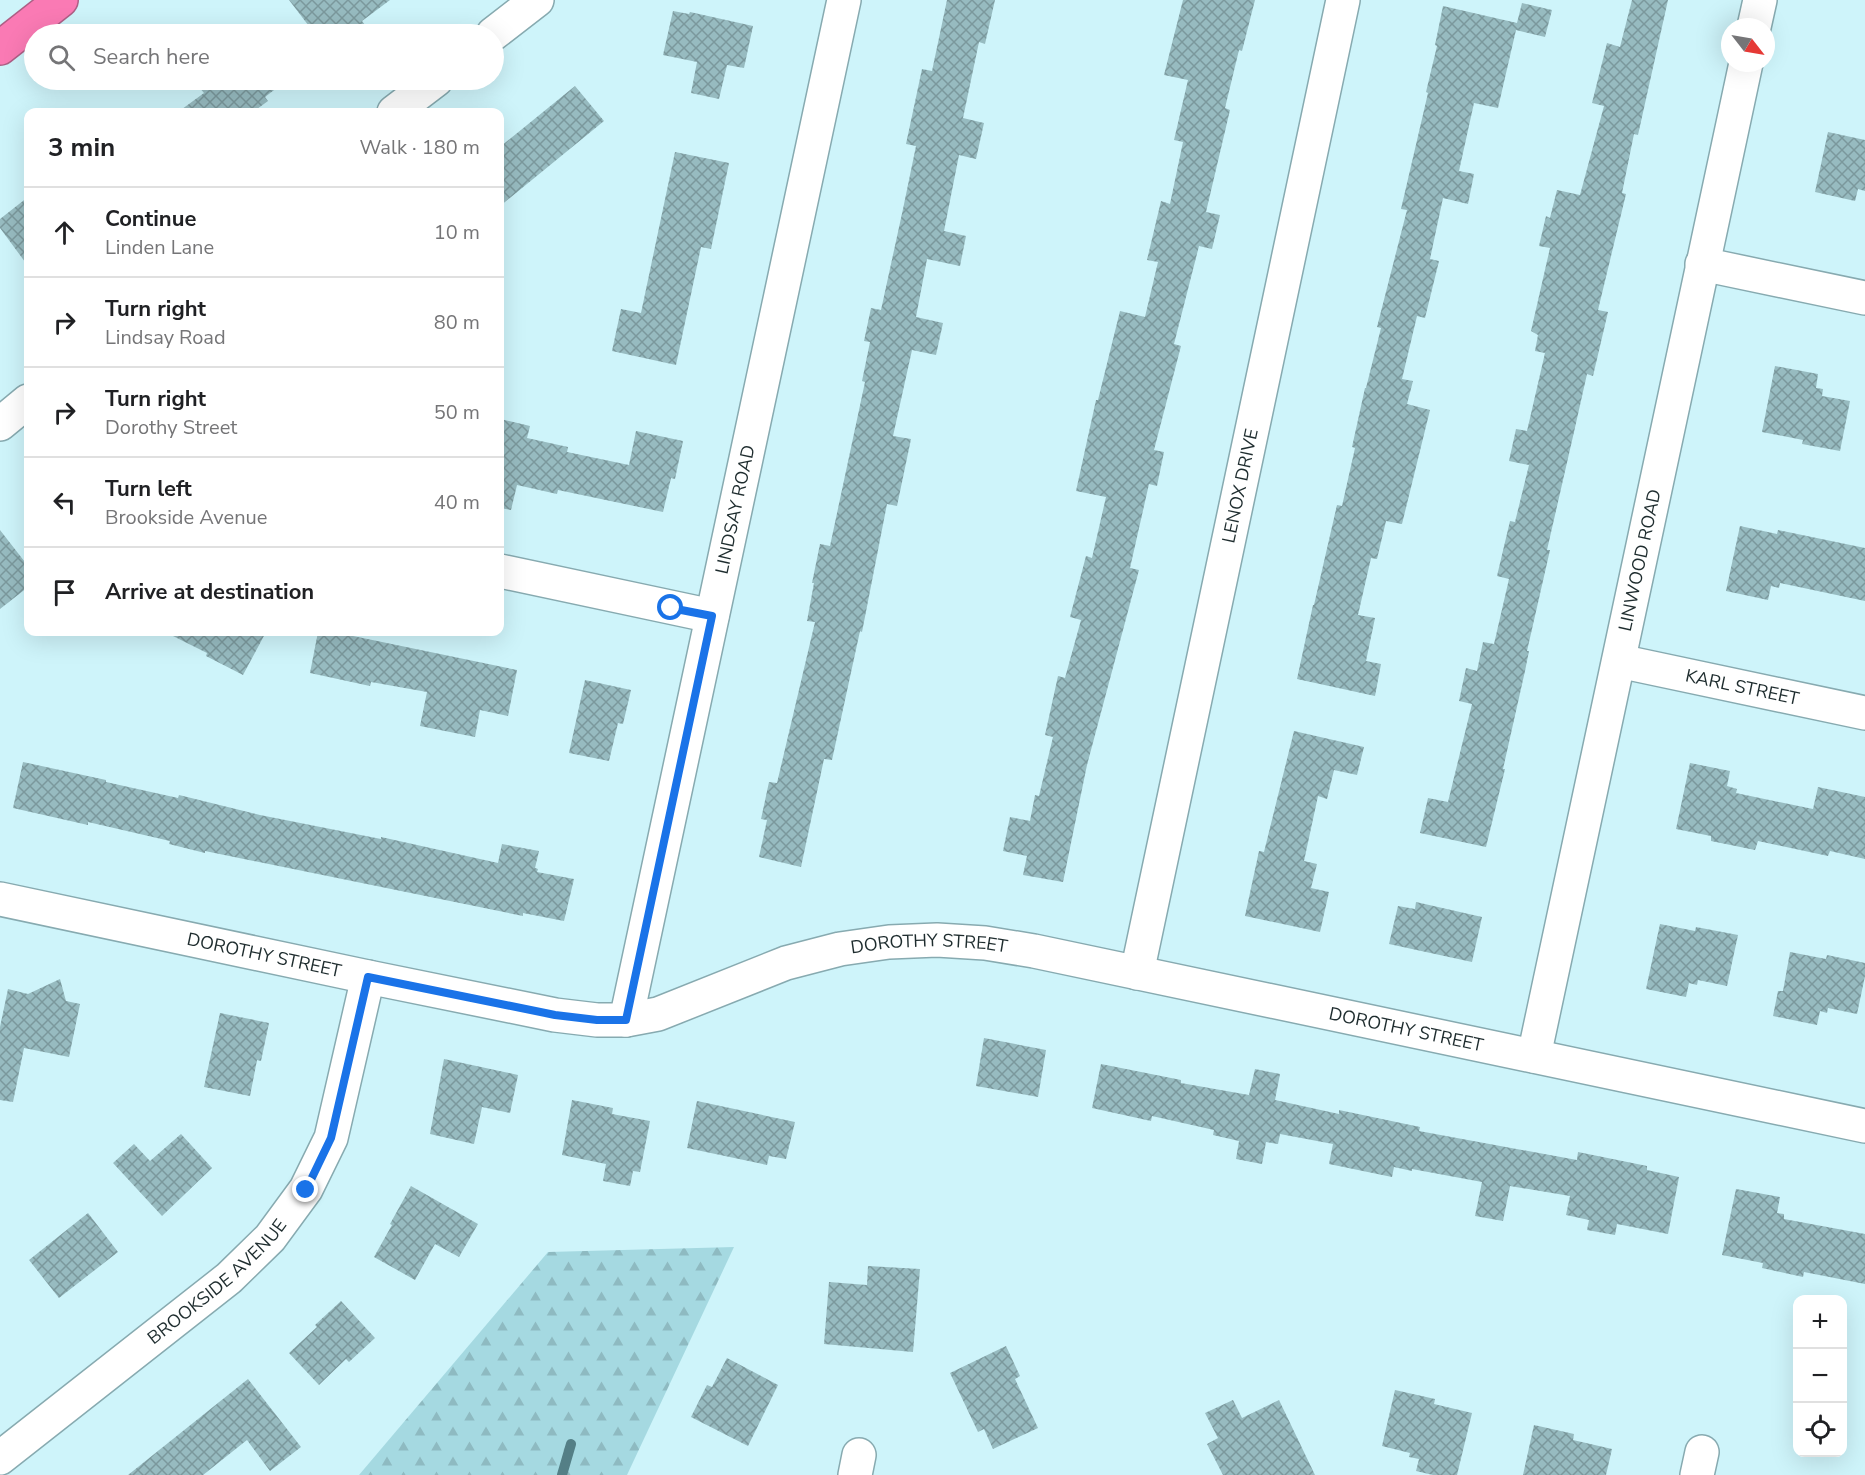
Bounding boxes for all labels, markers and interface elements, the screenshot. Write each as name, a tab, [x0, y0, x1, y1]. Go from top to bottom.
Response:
north arrow	[1721, 18, 1775, 72]
search box	[24, 24, 504, 90]
icon: search	[45, 41, 78, 74]
text: Search here	[93, 42, 210, 72]
text: 3 min	[48, 130, 115, 165]
text: Walk · 180 m	[360, 134, 480, 161]
text: Continue	[105, 204, 196, 234]
icon: ahead	[48, 216, 81, 249]
text: 10 m	[434, 219, 480, 246]
text: Linden Lane	[105, 234, 214, 261]
text: Turn right	[105, 294, 206, 324]
icon: right	[48, 306, 81, 339]
text: 80 m	[434, 309, 480, 336]
text: Lindsay Road	[105, 324, 226, 351]
text: Turn right	[105, 384, 206, 414]
icon: right	[48, 396, 81, 429]
text: 50 m	[434, 399, 480, 426]
text: Dorothy Street	[105, 414, 237, 441]
street label: LENOX DRIVE	[1216, 426, 1264, 545]
street label: LINDSAY ROAD	[710, 443, 761, 576]
text: Turn left	[105, 474, 192, 504]
icon: left	[48, 486, 81, 519]
street label: LINWOOD ROAD	[1613, 487, 1667, 634]
text: 40 m	[434, 489, 480, 516]
text: Brookside Avenue	[105, 504, 267, 531]
icon: arrive	[48, 576, 81, 609]
text: Arrive at destination	[105, 577, 314, 607]
route start	[657, 594, 683, 620]
street label: KARL STREET	[1683, 663, 1801, 711]
street label: DOROTHY STREET	[185, 927, 344, 983]
street label: DOROTHY STREET	[849, 928, 1009, 959]
street label: DOROTHY STREET	[1327, 1001, 1486, 1057]
route end	[292, 1176, 318, 1202]
street label: BROOKSIDE AVENUE	[142, 1214, 292, 1350]
map controls	[1793, 1295, 1847, 1457]
button: +	[1793, 1295, 1847, 1349]
button: −	[1793, 1349, 1847, 1403]
button: locate	[1793, 1403, 1847, 1457]

